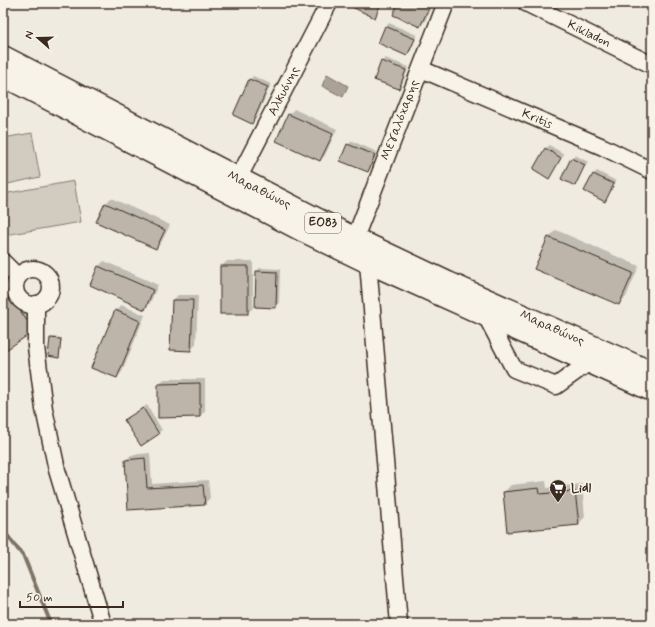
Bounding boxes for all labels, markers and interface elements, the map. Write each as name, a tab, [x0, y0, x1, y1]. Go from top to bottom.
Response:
street label: Kikladon	[564, 16, 614, 52]
north arrow	[18, 18, 58, 58]
text: N	[22, 29, 37, 41]
street label: Αλκυόνης	[264, 63, 304, 119]
street label: Μεγαλόχαρης	[377, 77, 423, 163]
street label: Kritis	[519, 105, 555, 133]
street label: Μαραθώνος	[224, 167, 294, 213]
road number: ΕΟ83	[305, 213, 341, 233]
street label: Μαραθώνος	[517, 306, 587, 350]
supermarket icon: Lidl	[548, 478, 568, 503]
place label: Lidl	[571, 480, 591, 497]
scale bar	[20, 583, 123, 609]
text: 50 m	[26, 590, 53, 606]

